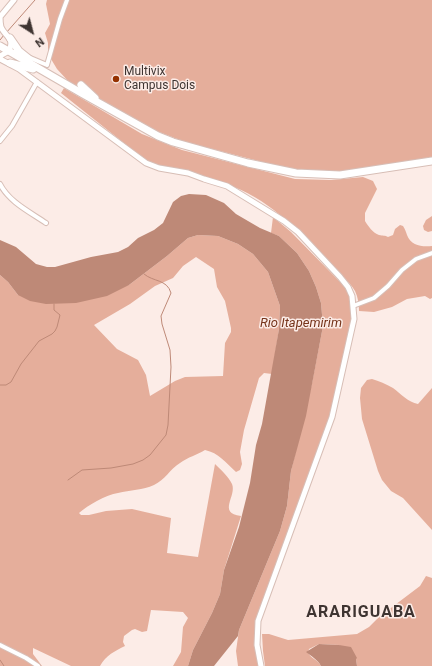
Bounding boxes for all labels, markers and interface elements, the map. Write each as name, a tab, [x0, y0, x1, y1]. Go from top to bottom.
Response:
north arrow	[12, 12, 52, 52]
text: N	[32, 35, 46, 50]
place label: Multivix Campus Dois	[124, 65, 195, 93]
marker: Multivix Campus Dois	[111, 74, 121, 84]
water label: Rio Itapemirim	[260, 316, 342, 332]
district label: ARARIGUABA	[306, 603, 416, 623]

